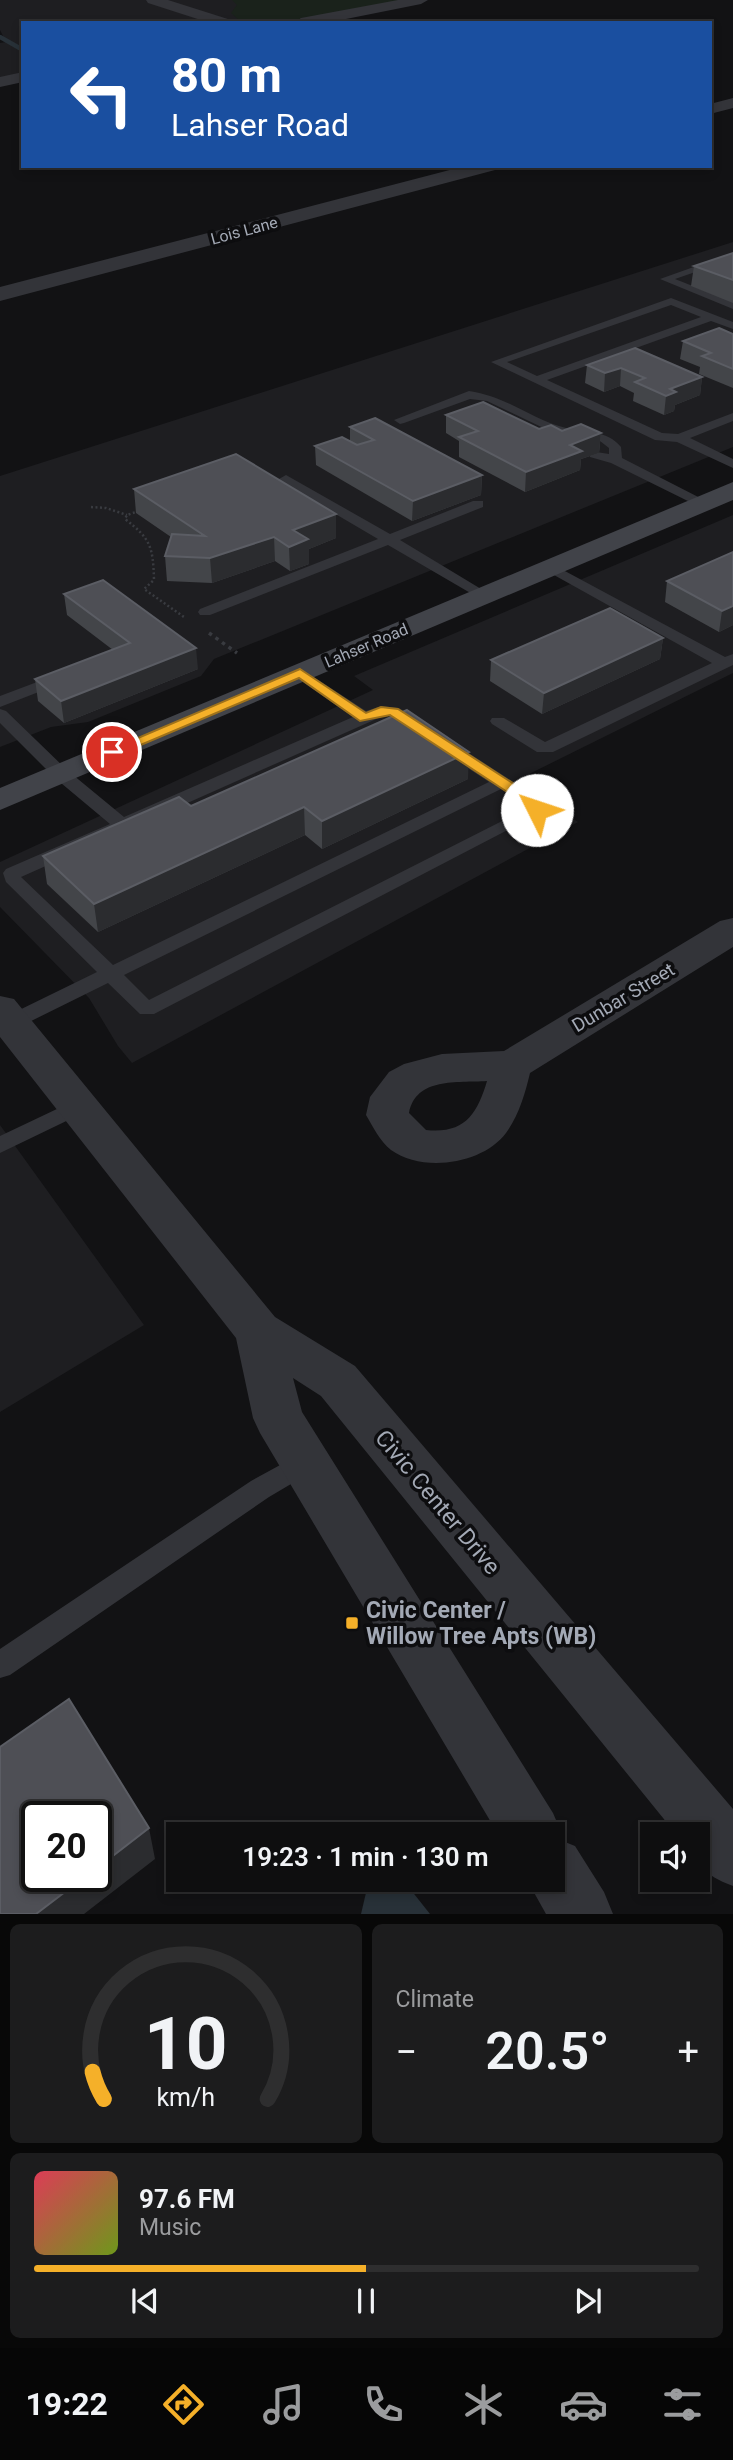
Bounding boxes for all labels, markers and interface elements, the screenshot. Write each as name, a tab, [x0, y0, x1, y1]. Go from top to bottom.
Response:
text: 80 m	[171, 47, 282, 104]
icon: left	[56, 49, 147, 140]
text: Lahser Road	[171, 106, 349, 144]
street label: Lois Lane	[209, 212, 280, 249]
street label: Lahser Road	[322, 619, 411, 672]
pin	[82, 722, 142, 782]
icon: arrive	[93, 733, 131, 771]
position arrow	[500, 773, 574, 847]
street label: Dunbar Street	[568, 958, 679, 1037]
street label: Civic Center Drive	[369, 1425, 506, 1580]
place label: Civic Center / Willow Tree Apts (WB)	[366, 1597, 596, 1650]
marker: Civic Center / Willow Tree Apts (WB)	[344, 1615, 360, 1631]
speed limit sign: 20	[21, 1801, 112, 1892]
map controls	[640, 1822, 710, 1892]
button: sound	[640, 1822, 710, 1892]
text: 19:23 · 1 min · 130 m	[242, 1842, 489, 1872]
text: Climate	[396, 1986, 474, 2013]
text: 10	[144, 2002, 228, 2088]
text: 20.5°	[485, 2021, 609, 2082]
text: −	[396, 2030, 417, 2074]
text: +	[677, 2030, 699, 2074]
text: km/h	[156, 2083, 215, 2112]
text: 97.6 FM	[139, 2184, 235, 2214]
text: Music	[139, 2214, 201, 2241]
icon: previous	[126, 2282, 164, 2320]
icon: pause	[347, 2282, 385, 2320]
icon: next	[569, 2282, 607, 2320]
icon: directions	[159, 2380, 208, 2429]
icon: music	[259, 2380, 308, 2429]
icon: phone	[359, 2380, 408, 2429]
icon: climate	[459, 2380, 508, 2429]
icon: car	[559, 2380, 608, 2429]
icon: filters	[658, 2380, 707, 2429]
text: 19:22	[25, 2385, 108, 2423]

